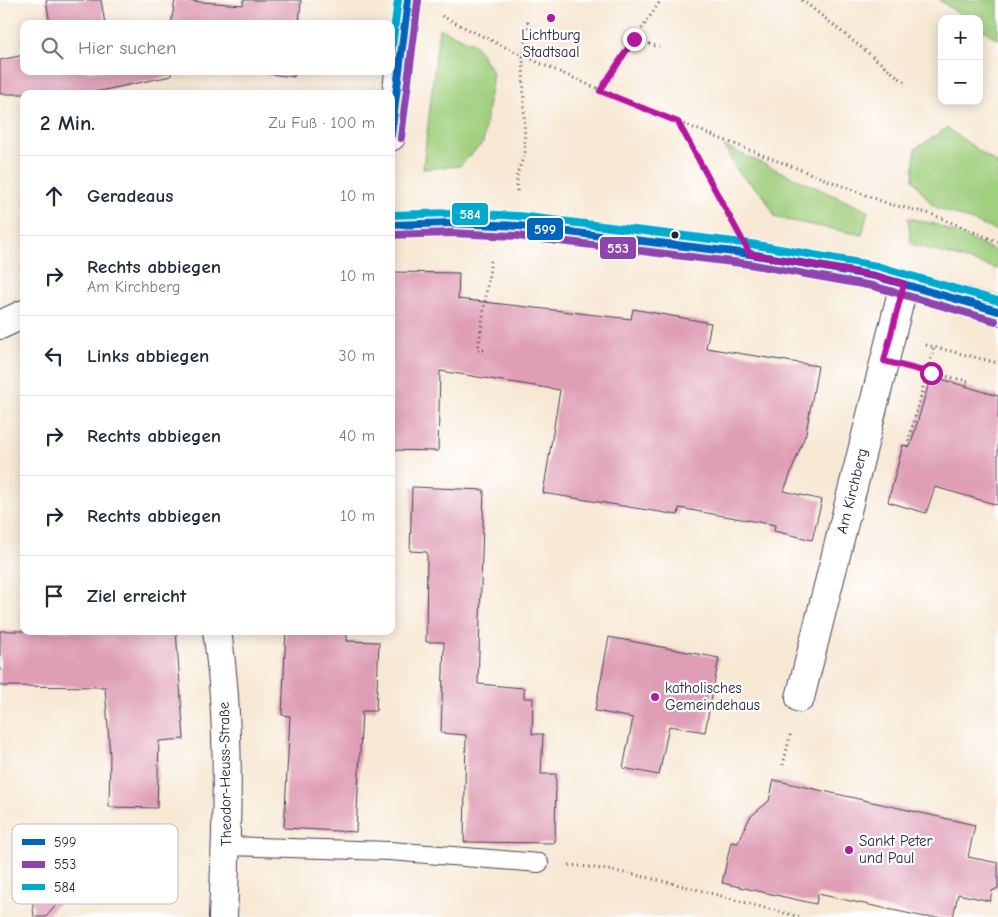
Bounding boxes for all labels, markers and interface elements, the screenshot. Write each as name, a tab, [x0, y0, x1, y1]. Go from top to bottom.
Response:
marker: Lichtburg Stadtsaal	[545, 12, 557, 24]
map controls	[938, 15, 983, 105]
button: +	[938, 15, 983, 60]
search box	[20, 20, 395, 75]
place label: Lichtburg Stadtsaal	[521, 26, 581, 61]
route end	[623, 28, 646, 51]
icon: search	[38, 34, 66, 62]
text: Hier suchen	[78, 37, 176, 59]
button: −	[938, 60, 983, 105]
text: 2 Min.	[40, 111, 95, 135]
text: Zu Fuß · 100 m	[268, 114, 375, 132]
icon: ahead	[40, 182, 68, 210]
text: Geradeaus	[87, 185, 173, 207]
text: 10 m	[340, 187, 375, 205]
line badge: 584	[451, 202, 489, 226]
text: 584	[459, 206, 481, 223]
line badge: 599	[526, 217, 564, 241]
text: 599	[534, 221, 556, 238]
unlabelled marker	[670, 230, 680, 240]
line badge: 553	[599, 236, 637, 260]
text: 553	[607, 240, 629, 257]
text: Rechts abbiegen	[87, 256, 221, 278]
icon: right	[40, 262, 68, 290]
text: 10 m	[340, 267, 375, 285]
text: Am Kirchberg	[87, 278, 181, 296]
icon: left	[40, 342, 68, 370]
text: Links abbiegen	[87, 345, 209, 367]
text: 30 m	[339, 347, 375, 365]
route start	[920, 362, 943, 385]
icon: right	[40, 422, 68, 450]
text: Rechts abbiegen	[87, 425, 221, 447]
text: 40 m	[339, 427, 375, 445]
street label: Am Kirchberg	[833, 446, 871, 536]
icon: right	[40, 502, 68, 530]
text: Rechts abbiegen	[87, 505, 221, 527]
text: 10 m	[340, 507, 375, 525]
icon: arrive	[40, 582, 68, 610]
text: Ziel erreicht	[87, 585, 186, 607]
place label: katholisches Gemeindehaus	[665, 679, 760, 714]
marker: katholisches Gemeindehaus	[649, 691, 661, 703]
street label: Theodor-Heuss-Straße	[215, 701, 235, 846]
legend	[12, 824, 178, 904]
place label: Sankt Peter und Paul	[859, 832, 933, 867]
text: 599	[54, 834, 76, 851]
marker: Sankt Peter und Paul	[843, 844, 855, 856]
text: 553	[54, 856, 76, 873]
text: 584	[54, 879, 76, 896]

